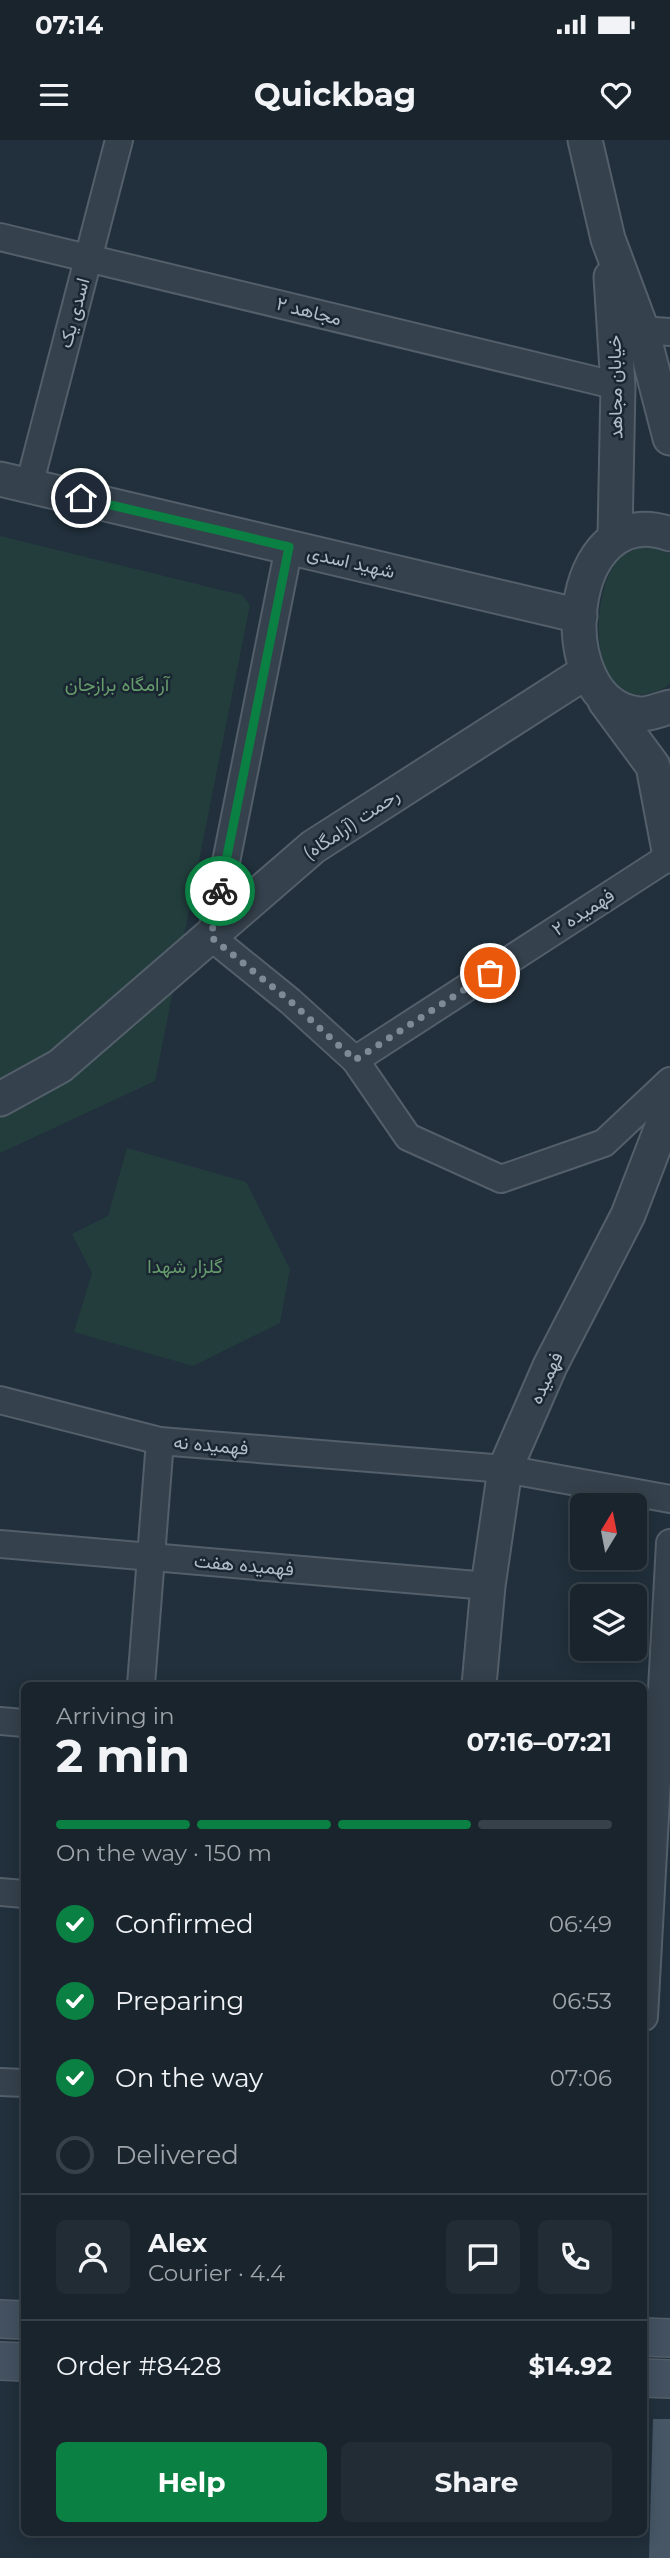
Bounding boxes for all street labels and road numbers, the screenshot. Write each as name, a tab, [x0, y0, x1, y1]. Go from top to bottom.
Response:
street label: اسدی یک	[54, 275, 94, 351]
street label: مجاهد ۲	[274, 292, 344, 330]
street label: خیابان مجاهد	[603, 335, 627, 439]
street label: شهید اسدی	[305, 541, 397, 583]
street label: رحمت (آرامگاه)	[298, 783, 404, 865]
street label: فهمیده ۲	[547, 883, 619, 941]
street label: فهمیده	[524, 1348, 568, 1408]
street label: فهمیده نه	[173, 1430, 249, 1460]
street label: فهمیده هفت	[193, 1549, 295, 1581]

